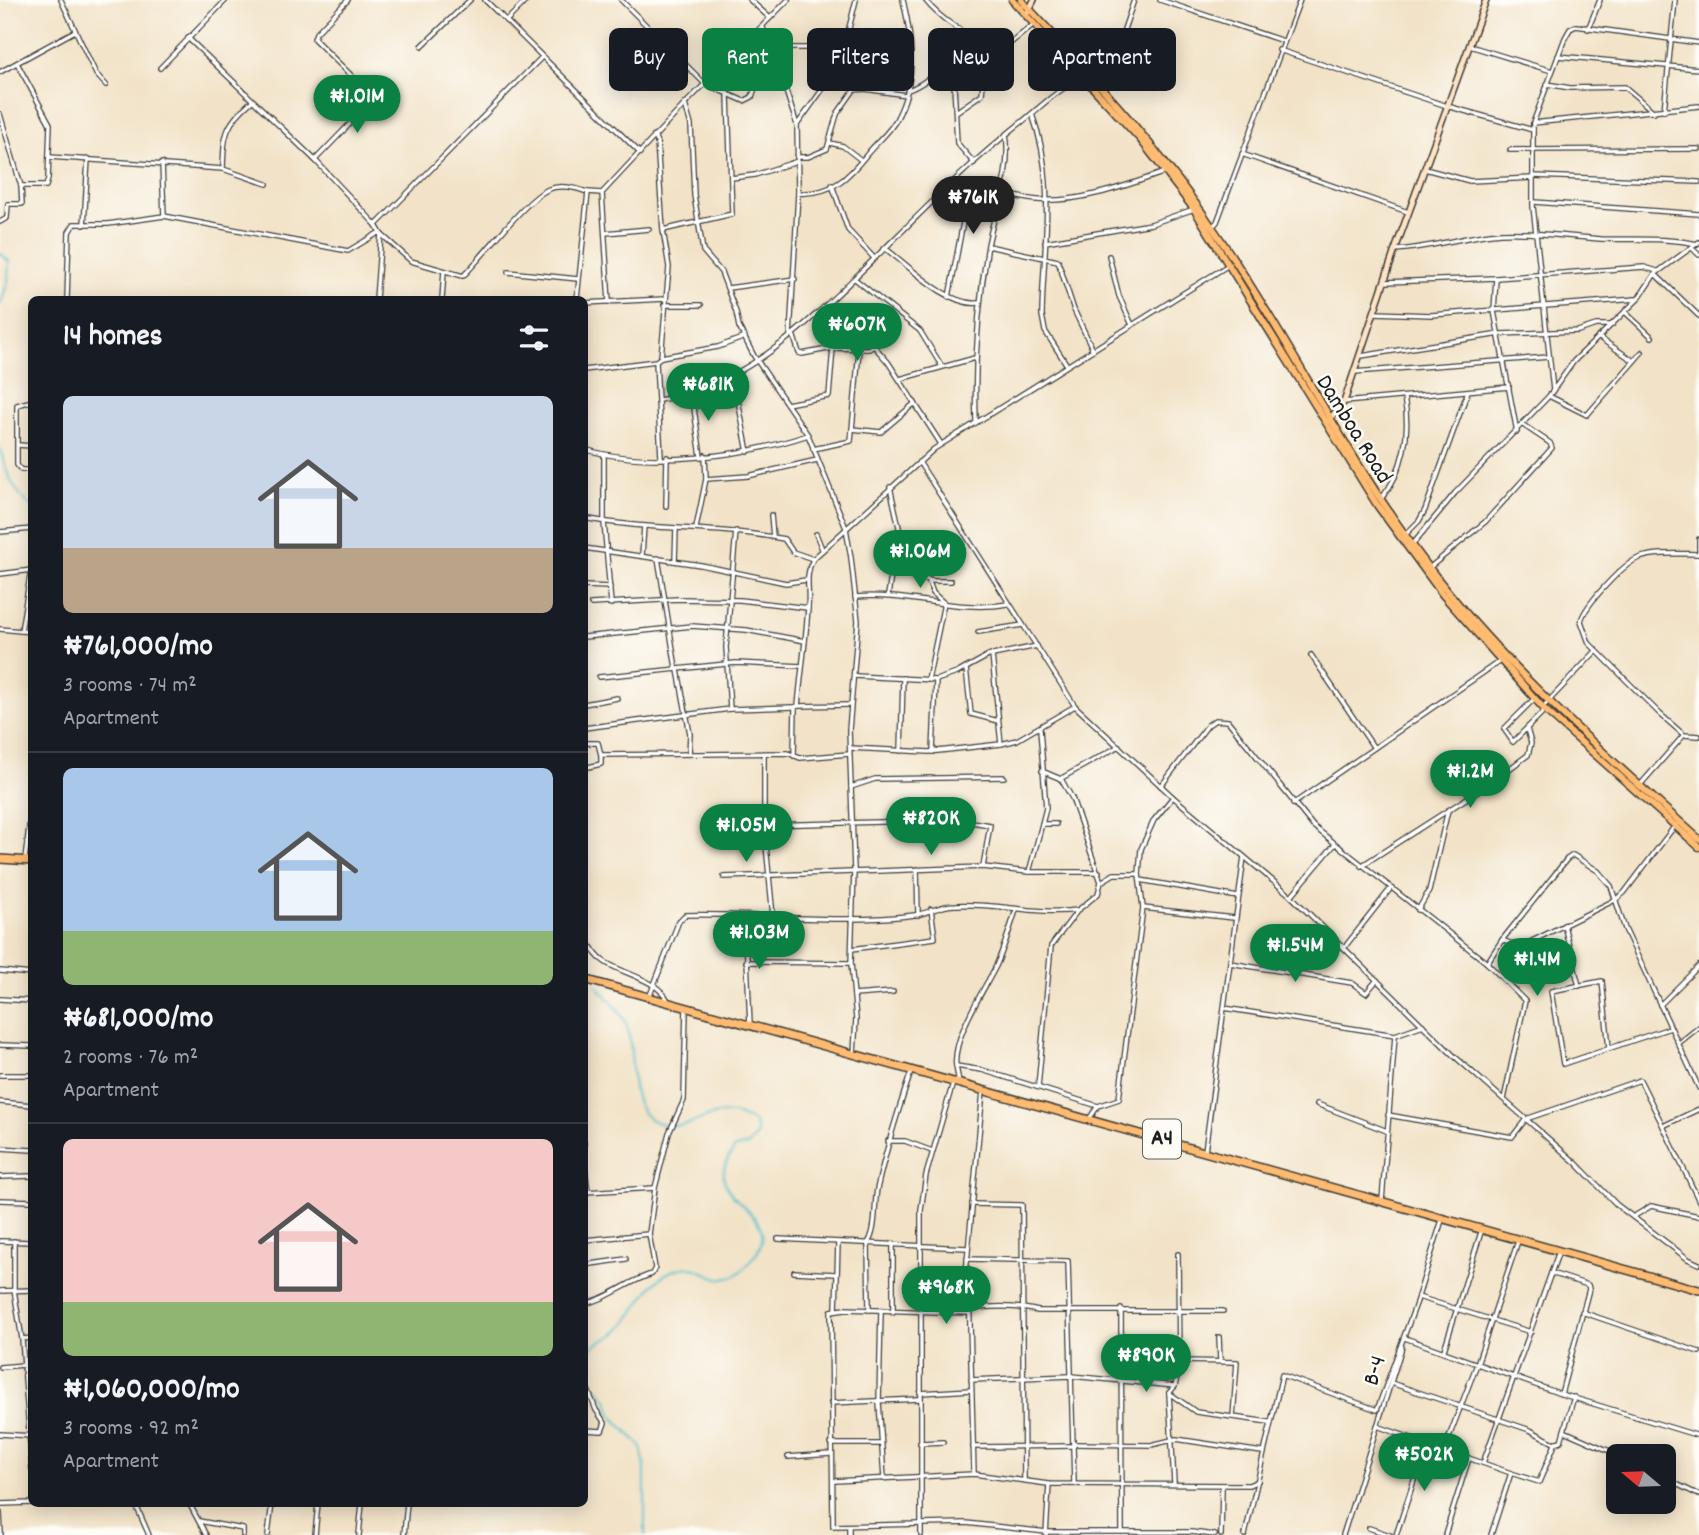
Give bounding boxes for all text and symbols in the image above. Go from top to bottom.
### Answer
chip: Buy [609,28,688,91]
chip: Rent [702,28,793,91]
chip: Filters [807,28,914,91]
chip: New [928,28,1014,91]
chip: Apartment [1028,28,1176,91]
pin: ₦1.01M [300,76,414,135]
text: ₦1.01M [329,81,385,114]
pin: ₦761K [924,176,1022,236]
text: ₦761K [948,182,998,215]
pin: ₦607K [808,304,906,363]
text: ₦607K [828,309,886,342]
text: 14 homes [63,317,162,360]
icon: filters [515,319,553,357]
pin: ₦681K [659,364,757,423]
text: ₦681K [682,369,734,402]
street label: Damboa Road [1306,369,1400,491]
icon: home [245,441,371,567]
pin: ₦1.06M [863,530,977,590]
text: ₦1.06M [889,536,951,569]
text: ₦761,000/mo [63,627,213,670]
text: 3 rooms · 74 m² [63,670,197,703]
text: Apartment [63,703,159,736]
pin: ₦1.2M [1421,750,1519,810]
text: ₦1.2M [1446,756,1494,789]
pin: ₦820K [882,798,980,857]
text: ₦820K [902,803,960,836]
pin: ₦1.05M [689,804,803,864]
text: ₦1.05M [716,810,776,843]
icon: home [245,813,371,939]
pin: ₦1.03M [702,912,816,971]
text: ₦1.03M [729,917,789,950]
pin: ₦1.54M [1238,925,1352,984]
text: ₦1.54M [1266,930,1324,963]
pin: ₦1.4M [1488,939,1586,998]
text: ₦1.4M [1513,944,1561,977]
text: ₦681,000/mo [63,999,213,1042]
text: 2 rooms · 76 m² [63,1042,198,1075]
text: Apartment [63,1075,159,1108]
road number: A4 [1143,1120,1181,1158]
icon: home [245,1184,371,1310]
pin: ₦968K [897,1266,995,1326]
text: ₦968K [918,1272,974,1305]
pin: ₦890K [1097,1334,1195,1394]
text: ₦890K [1117,1340,1175,1373]
street label: B-4 [1355,1352,1397,1390]
text: ₦1,060,000/mo [63,1370,240,1413]
text: 3 rooms · 92 m² [63,1413,199,1446]
pin: ₦502K [1375,1434,1473,1493]
text: ₦502K [1395,1439,1454,1472]
north arrow [1606,1444,1676,1514]
map controls [1606,1444,1676,1514]
text: Apartment [63,1446,159,1479]

